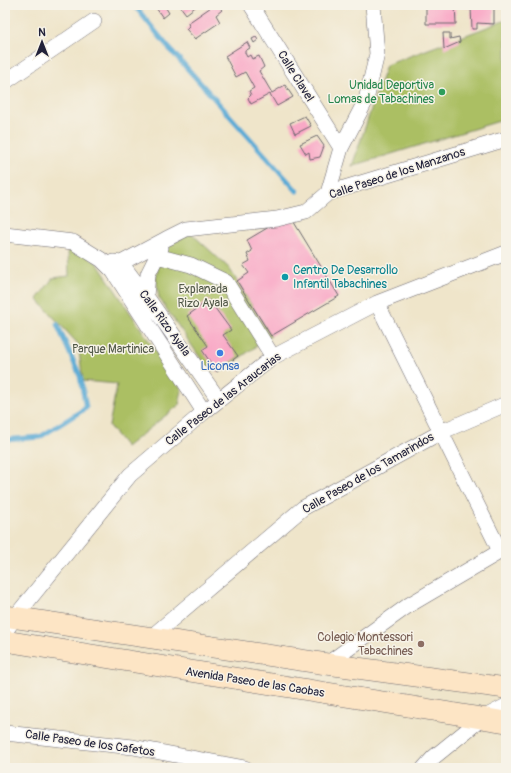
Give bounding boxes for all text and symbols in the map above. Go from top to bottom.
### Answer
north arrow [22,22,62,62]
text: N [38,26,46,39]
street label: Calle Clavel [274,48,317,105]
place label: Unidad Deportiva Lomas de Tabachines [327,78,435,107]
marker: Unidad Deportiva Lomas de Tabachines [437,87,447,97]
street label: Calle Paseo de los Manzanos [327,144,468,203]
place label: Centro De Desarrollo Infantil Tabachines [293,263,399,292]
marker: Centro De Desarrollo Infantil Tabachines [280,272,290,282]
park label: Explanada Rizo Ayala [178,282,229,311]
street label: Calle Rizo Ayala [136,287,194,360]
park label: Parque Martinica [72,342,154,357]
marker: Liconsa [215,348,225,358]
street label: Calle Paseo de las Araucarias [162,349,285,449]
place label: Liconsa [201,359,240,374]
street label: Calle Paseo de los Tamarindos [300,429,437,517]
place label: Colegio Montessori Tabachines [317,630,414,659]
marker: Colegio Montessori Tabachines [416,639,426,649]
street label: Avenida Paseo de las Caobas [184,664,326,701]
street label: Calle Paseo de los Cafetos [24,727,156,760]

